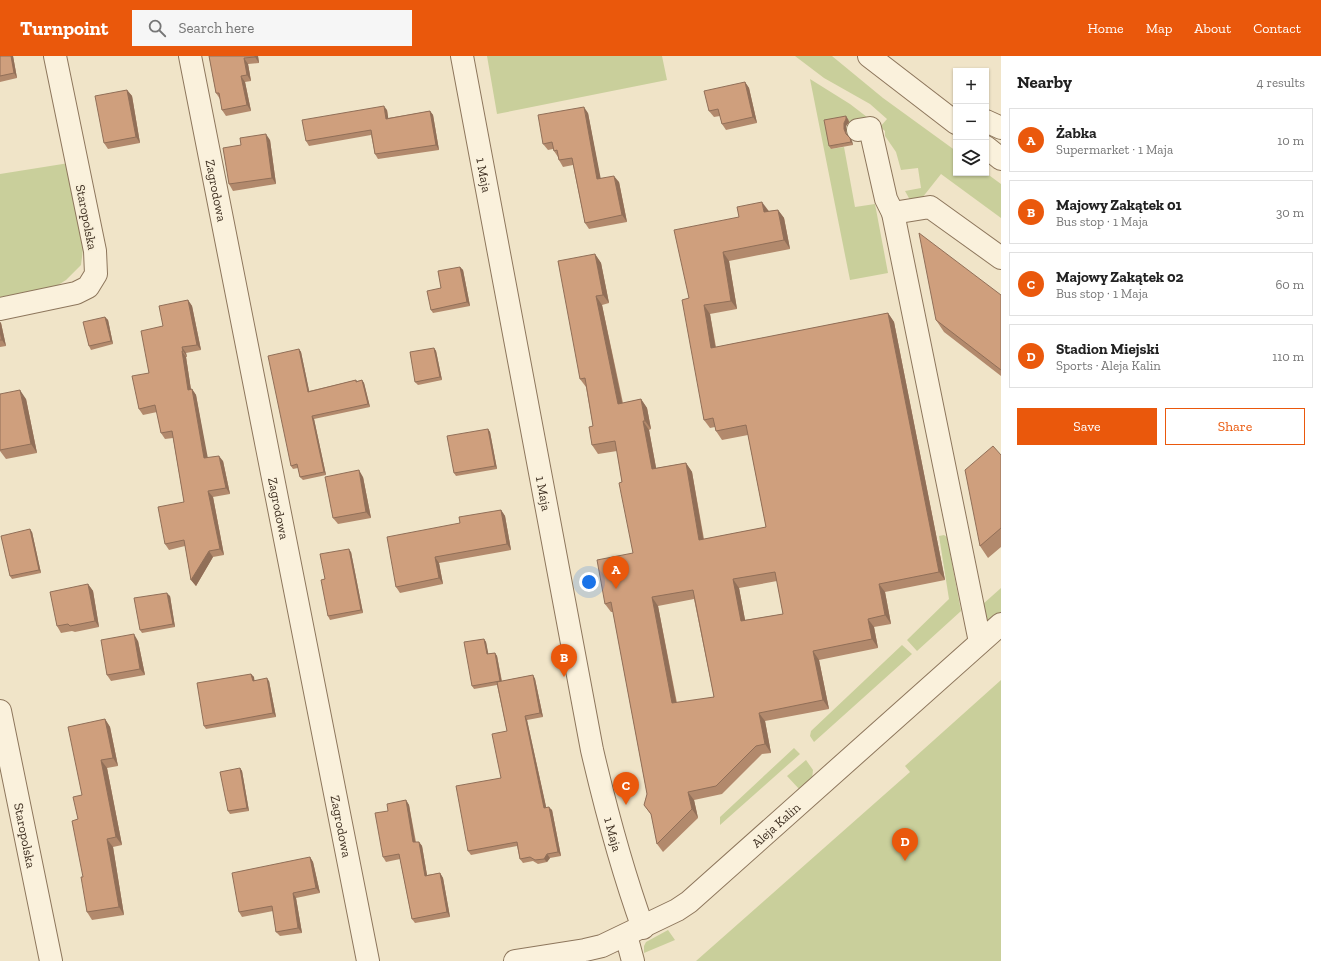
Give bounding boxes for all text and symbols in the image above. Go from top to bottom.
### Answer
search box [132,10,412,46]
text: Turnpoint [20,17,108,40]
icon: search [146,17,168,39]
text: Search here [178,19,254,37]
text: Home [1088,20,1124,37]
text: Map [1146,20,1172,37]
text: About [1194,20,1231,37]
text: Contact [1253,20,1301,37]
map controls [953,68,989,176]
button: + [953,68,989,104]
text: Nearby [1017,72,1072,92]
text: 4 results [1257,75,1305,90]
button: − [953,104,989,140]
text: Żabka [1056,124,1097,142]
text: A [1027,133,1035,148]
text: 10 m [1277,133,1304,148]
button: layers [953,140,989,176]
text: Supermarket · 1 Maja [1056,142,1173,157]
street label: 1 Maja [473,156,495,194]
street label: Zagrodowa [203,158,230,224]
street label: Staropolska [73,183,100,252]
text: Majowy Zakątek 01 [1056,196,1182,214]
text: B [1027,205,1035,220]
text: 30 m [1276,205,1304,220]
text: Bus stop · 1 Maja [1056,214,1148,229]
text: Majowy Zakątek 02 [1056,268,1184,286]
text: C [1027,277,1035,292]
text: 60 m [1275,277,1304,292]
text: Bus stop · 1 Maja [1056,286,1148,301]
text: Stadion Miejski [1056,340,1159,358]
text: D [1026,349,1036,364]
text: 110 m [1272,349,1304,364]
text: Sports · Aleja Kalin [1056,358,1161,373]
button: Save [1017,408,1157,445]
button: Share [1165,408,1305,445]
street label: 1 Maja [533,475,554,513]
street label: Zagrodowa [265,476,292,541]
pin: A [603,556,629,589]
your location [579,572,599,592]
pin: B [551,644,577,677]
pin: C [613,772,639,805]
street label: Zagrodowa [328,794,355,859]
street label: Aleja Kalin [749,799,804,851]
street label: Staropolska [11,802,39,870]
street label: 1 Maja [601,815,625,854]
pin: D [892,828,918,861]

